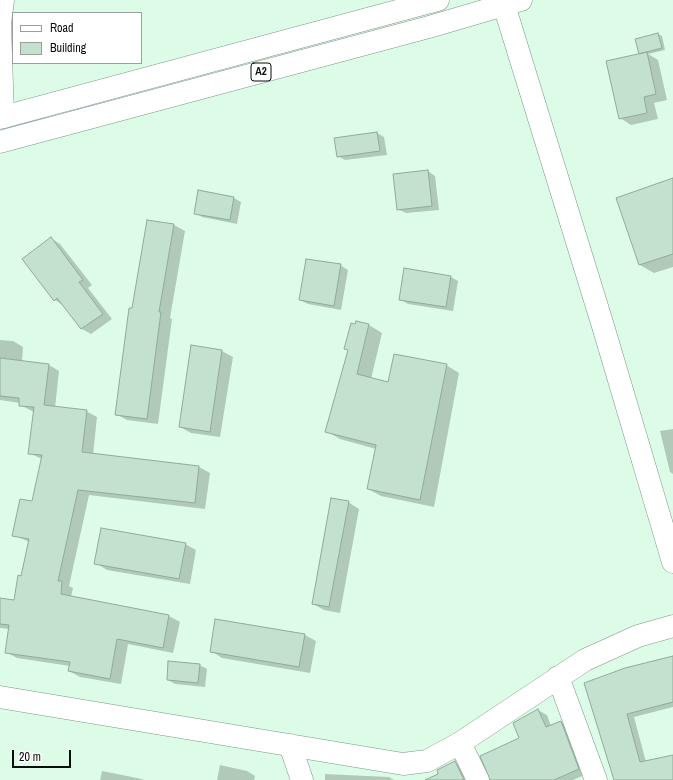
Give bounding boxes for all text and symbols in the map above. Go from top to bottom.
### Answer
legend [12,12,142,64]
text: Road [50,20,74,36]
text: Building [50,40,86,56]
road number: A2 [251,63,271,81]
scale bar [14,742,73,768]
text: 20 m [19,749,41,765]

